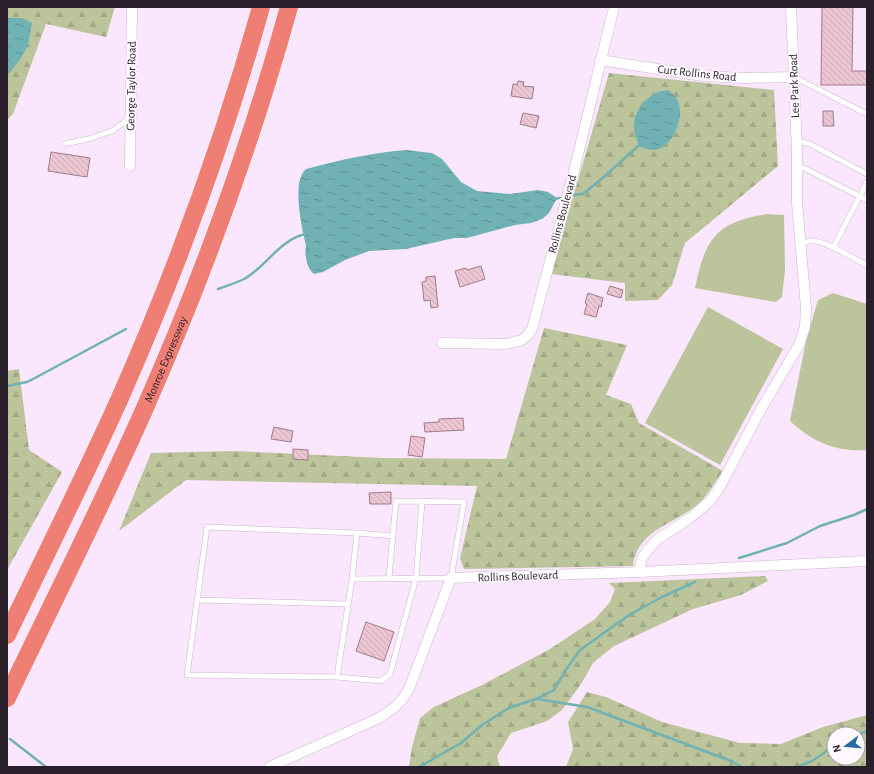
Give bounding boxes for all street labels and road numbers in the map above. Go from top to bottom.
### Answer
street label: George Taylor Road [124,41,139,131]
street label: Lee Park Road [787,54,801,118]
street label: Curt Rollins Road [657,63,737,83]
street label: Rollins Boulevard [546,173,578,255]
street label: Monroe Expressway [142,315,190,404]
street label: Rollins Boulevard [477,569,559,583]

